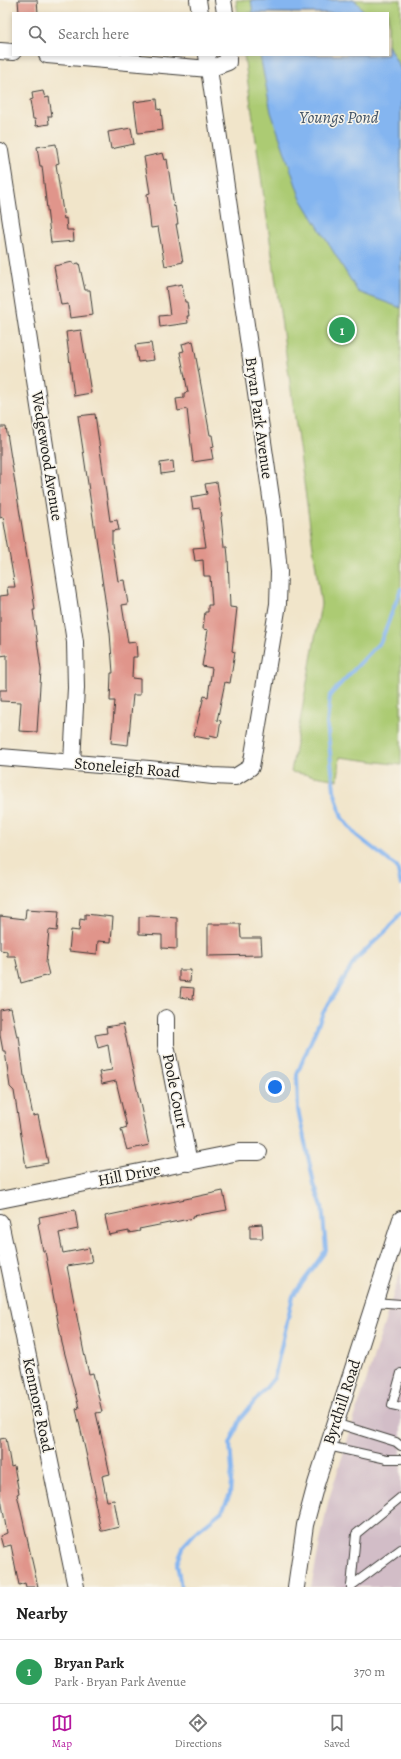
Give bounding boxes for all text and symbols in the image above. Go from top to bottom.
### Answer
search box [12,12,389,56]
icon: search [26,23,48,45]
text: Search here [58,24,129,44]
water label: Youngs Pond [299,106,379,129]
pin: 1 [329,315,355,345]
street label: Bryan Park Avenue [240,356,278,480]
street label: Wedgewood Avenue [26,389,68,522]
street label: Stoneleigh Road [73,752,181,784]
street label: Poole Court [157,1052,193,1130]
your location [265,1077,285,1097]
street label: Hill Drive [96,1158,162,1192]
street label: Kenmore Road [17,1356,59,1455]
street label: Byrdhill Road [318,1356,366,1447]
text: Nearby [16,1602,67,1625]
text: Bryan Park [54,1653,124,1673]
text: 1 [27,1663,31,1680]
text: 370 m [354,1663,385,1680]
text: Park · Bryan Park Avenue [54,1673,186,1690]
tab: Map [51,1712,73,1751]
tab: Directions [175,1712,222,1751]
tab: Saved [324,1712,350,1751]

